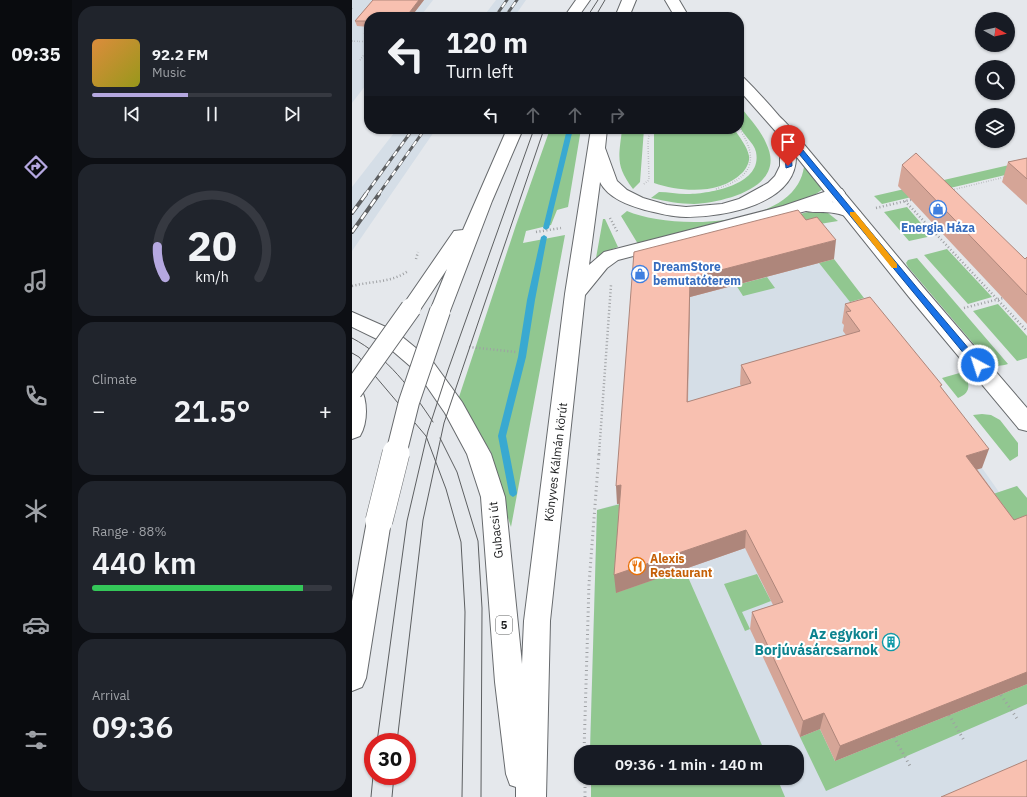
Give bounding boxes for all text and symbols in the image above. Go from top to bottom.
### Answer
north arrow [975,12,1015,52]
map controls [975,12,1015,148]
text: 120 m [446,24,528,61]
icon: left [380,28,432,80]
text: 09:35 [11,43,61,66]
text: 92.2 FM [152,45,208,64]
text: Turn left [446,60,514,83]
button: search [975,60,1015,100]
text: Music [152,64,186,81]
icon: previous [121,103,143,125]
icon: pause [201,103,223,125]
icon: next [281,103,303,125]
icon: left [480,104,502,126]
icon: ahead [522,104,544,126]
icon: ahead [564,104,586,126]
icon: right [606,104,628,126]
button: layers [975,108,1015,148]
pin [771,125,805,166]
icon: arrive [777,131,799,153]
icon: directions [22,153,50,181]
shop icon: Energia Háza [928,199,948,219]
text: 20 [187,218,237,272]
place label: Energia Háza [901,220,975,235]
place label: DreamStore bemutatóterem [653,259,741,288]
shop icon: DreamStore bemutatóterem [630,264,650,284]
icon: music [22,267,50,295]
text: km/h [195,267,229,286]
position arrow [957,344,999,386]
text: Climate [92,371,137,388]
icon: phone [22,382,50,410]
text: 21.5° [173,391,251,430]
text: − [92,396,105,425]
text: + [319,396,332,425]
street label: Könyves Kálmán körút [541,402,570,522]
icon: climate [22,497,50,525]
street label: Gubacsi út [485,501,506,559]
text: Range · 88% [92,523,166,540]
text: 440 km [92,543,197,582]
place label: Alexis Restaurant [650,551,713,580]
restaurant icon: Alexis Restaurant [627,556,647,576]
icon: car [22,611,50,639]
road number: 5 [496,616,512,634]
place label: Az egykori Borjúvásárcsarnok [755,625,879,659]
building icon: Az egykori Borjúvásárcsarnok [881,632,901,652]
text: Arrival [92,687,130,704]
text: 09:36 [92,707,174,746]
icon: filters [22,726,50,754]
speed limit sign: 30 [364,733,416,785]
text: 09:36 · 1 min · 140 m [615,755,763,774]

